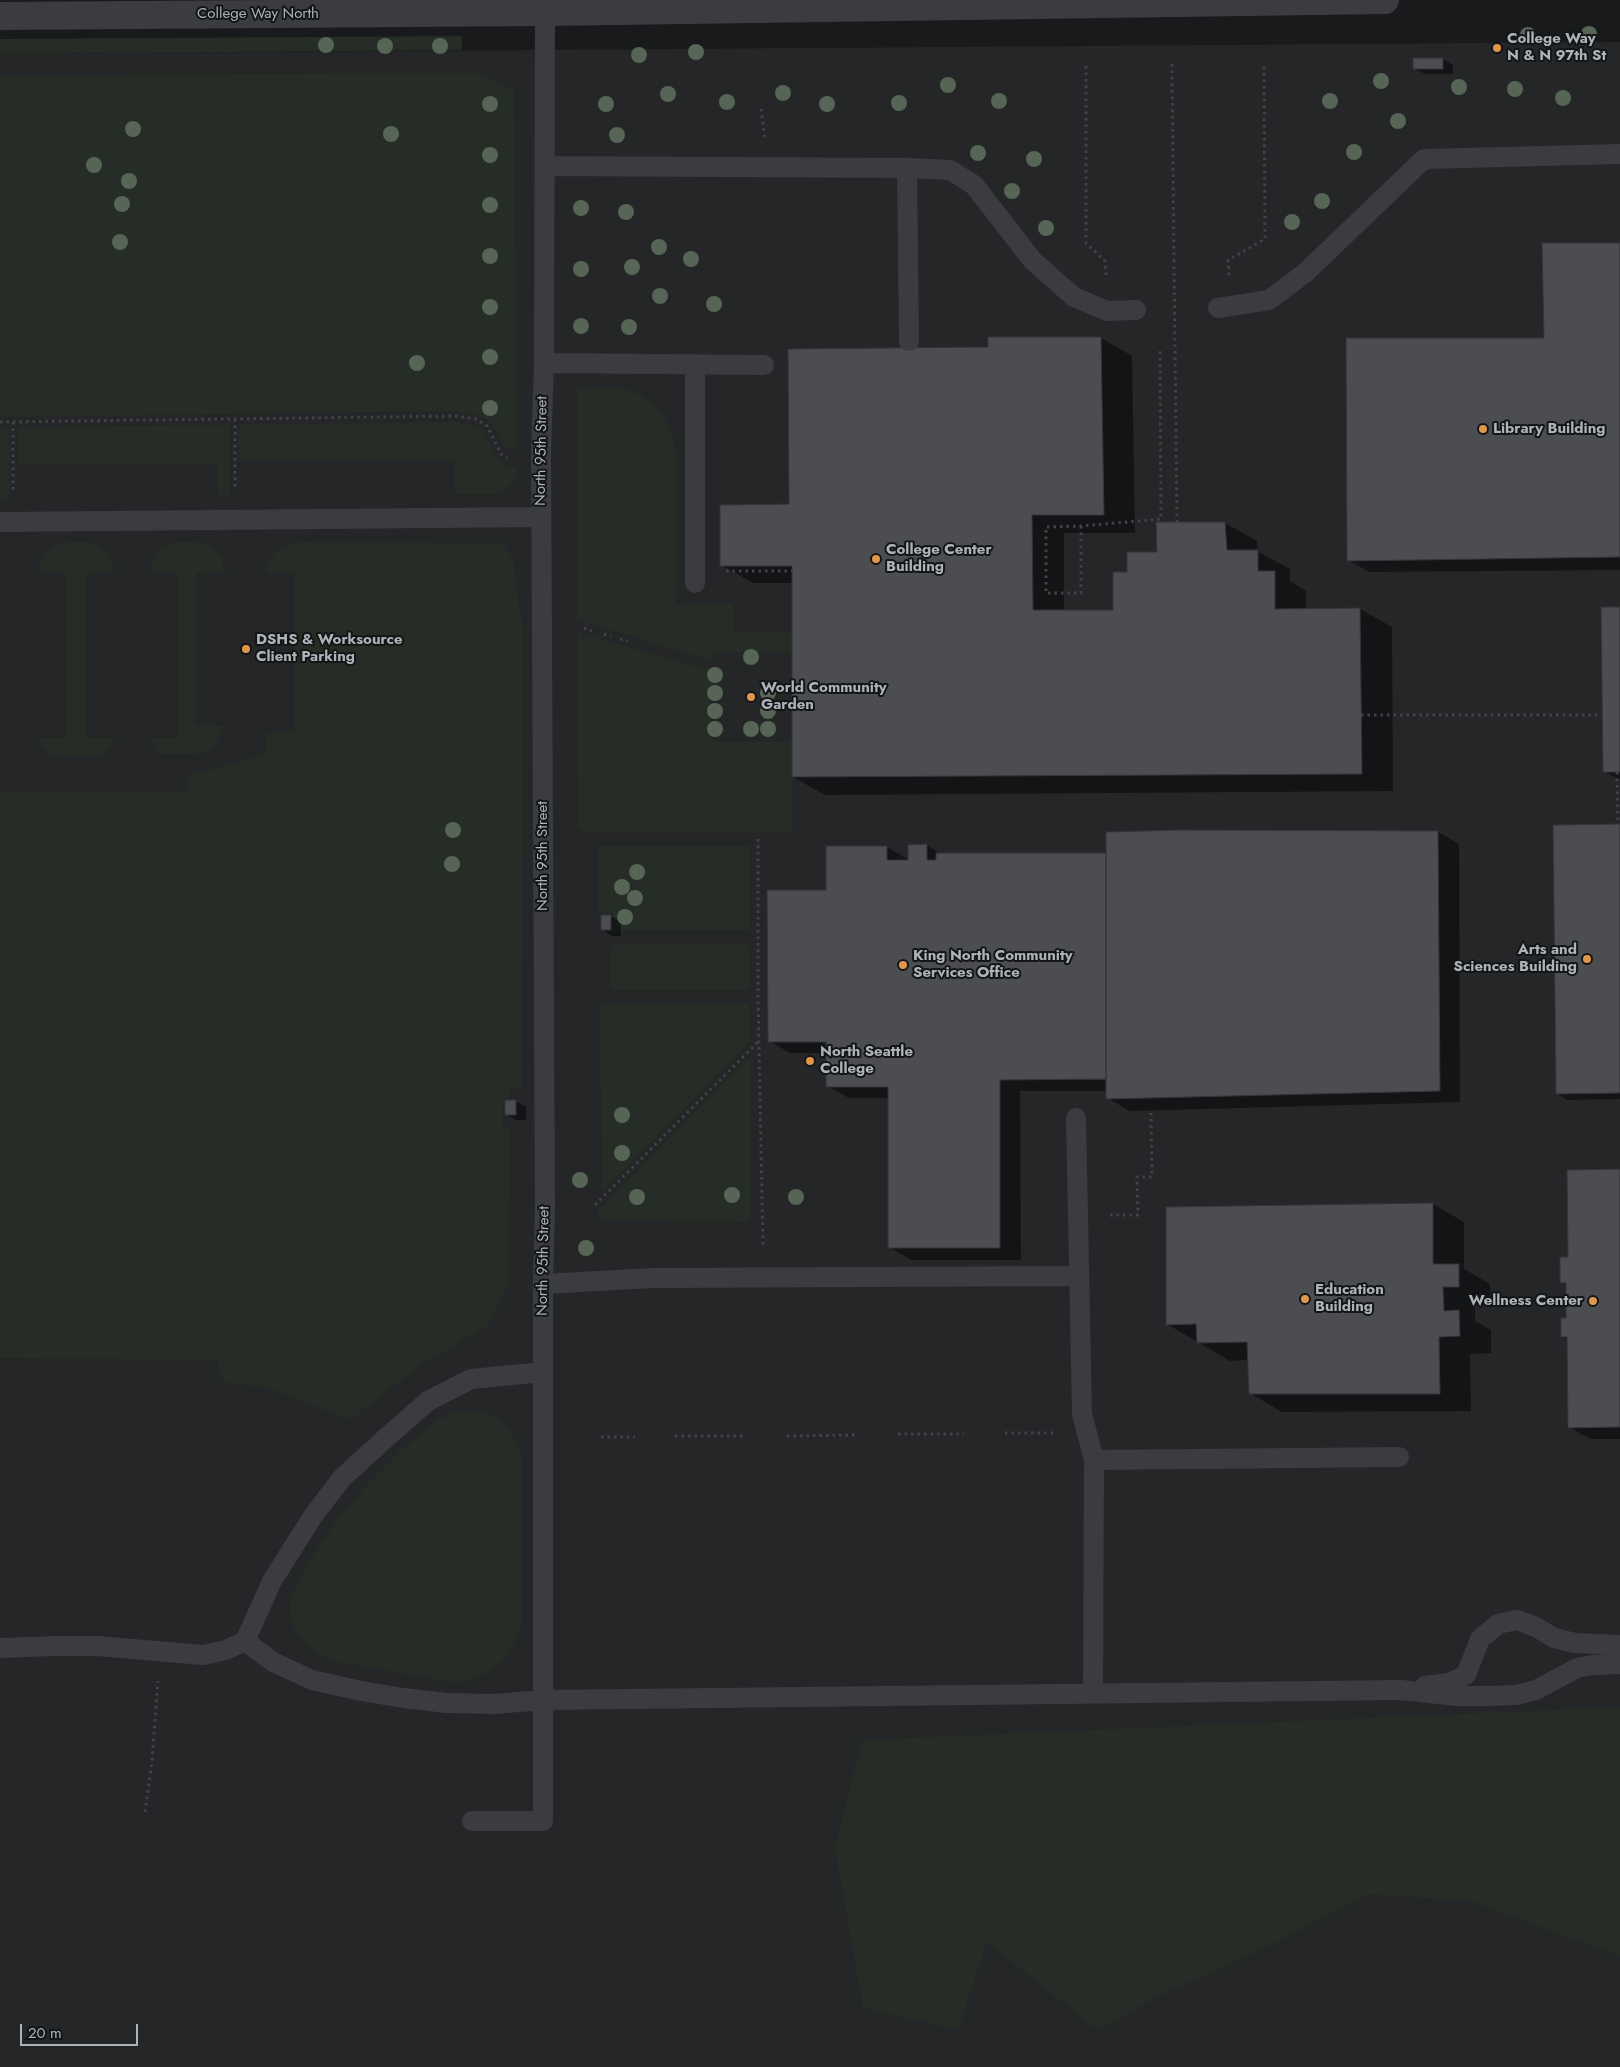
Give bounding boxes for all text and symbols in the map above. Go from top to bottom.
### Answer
street label: College Way North [197,5,319,23]
place label: College Way N & N 97th St [1507,30,1606,65]
marker: College Way N & N 97th St [1491,42,1503,54]
street label: North 95th Street [532,396,552,506]
place label: Library Building [1493,420,1605,438]
marker: Library Building [1477,423,1489,435]
place label: College Center Building [886,541,992,576]
marker: College Center Building [870,553,882,565]
place label: DSHS & Worksource Client Parking [256,631,403,666]
marker: DSHS & Worksource Client Parking [240,643,252,655]
place label: World Community Garden [761,679,887,714]
marker: World Community Garden [745,691,757,703]
street label: North 95th Street [534,801,552,911]
place label: Arts and Sciences Building [1454,941,1577,976]
place label: King North Community Services Office [913,947,1073,982]
marker: Arts and Sciences Building [1581,953,1593,965]
marker: King North Community Services Office [897,959,909,971]
place label: North Seattle College [820,1043,913,1078]
marker: North Seattle College [804,1055,816,1067]
street label: North 95th Street [534,1206,554,1316]
place label: Education Building [1315,1281,1384,1316]
place label: Wellness Center [1469,1292,1583,1310]
marker: Education Building [1299,1293,1311,1305]
marker: Wellness Center [1587,1295,1599,1307]
scale bar [22,2014,140,2046]
text: 20 m [28,2022,62,2044]

